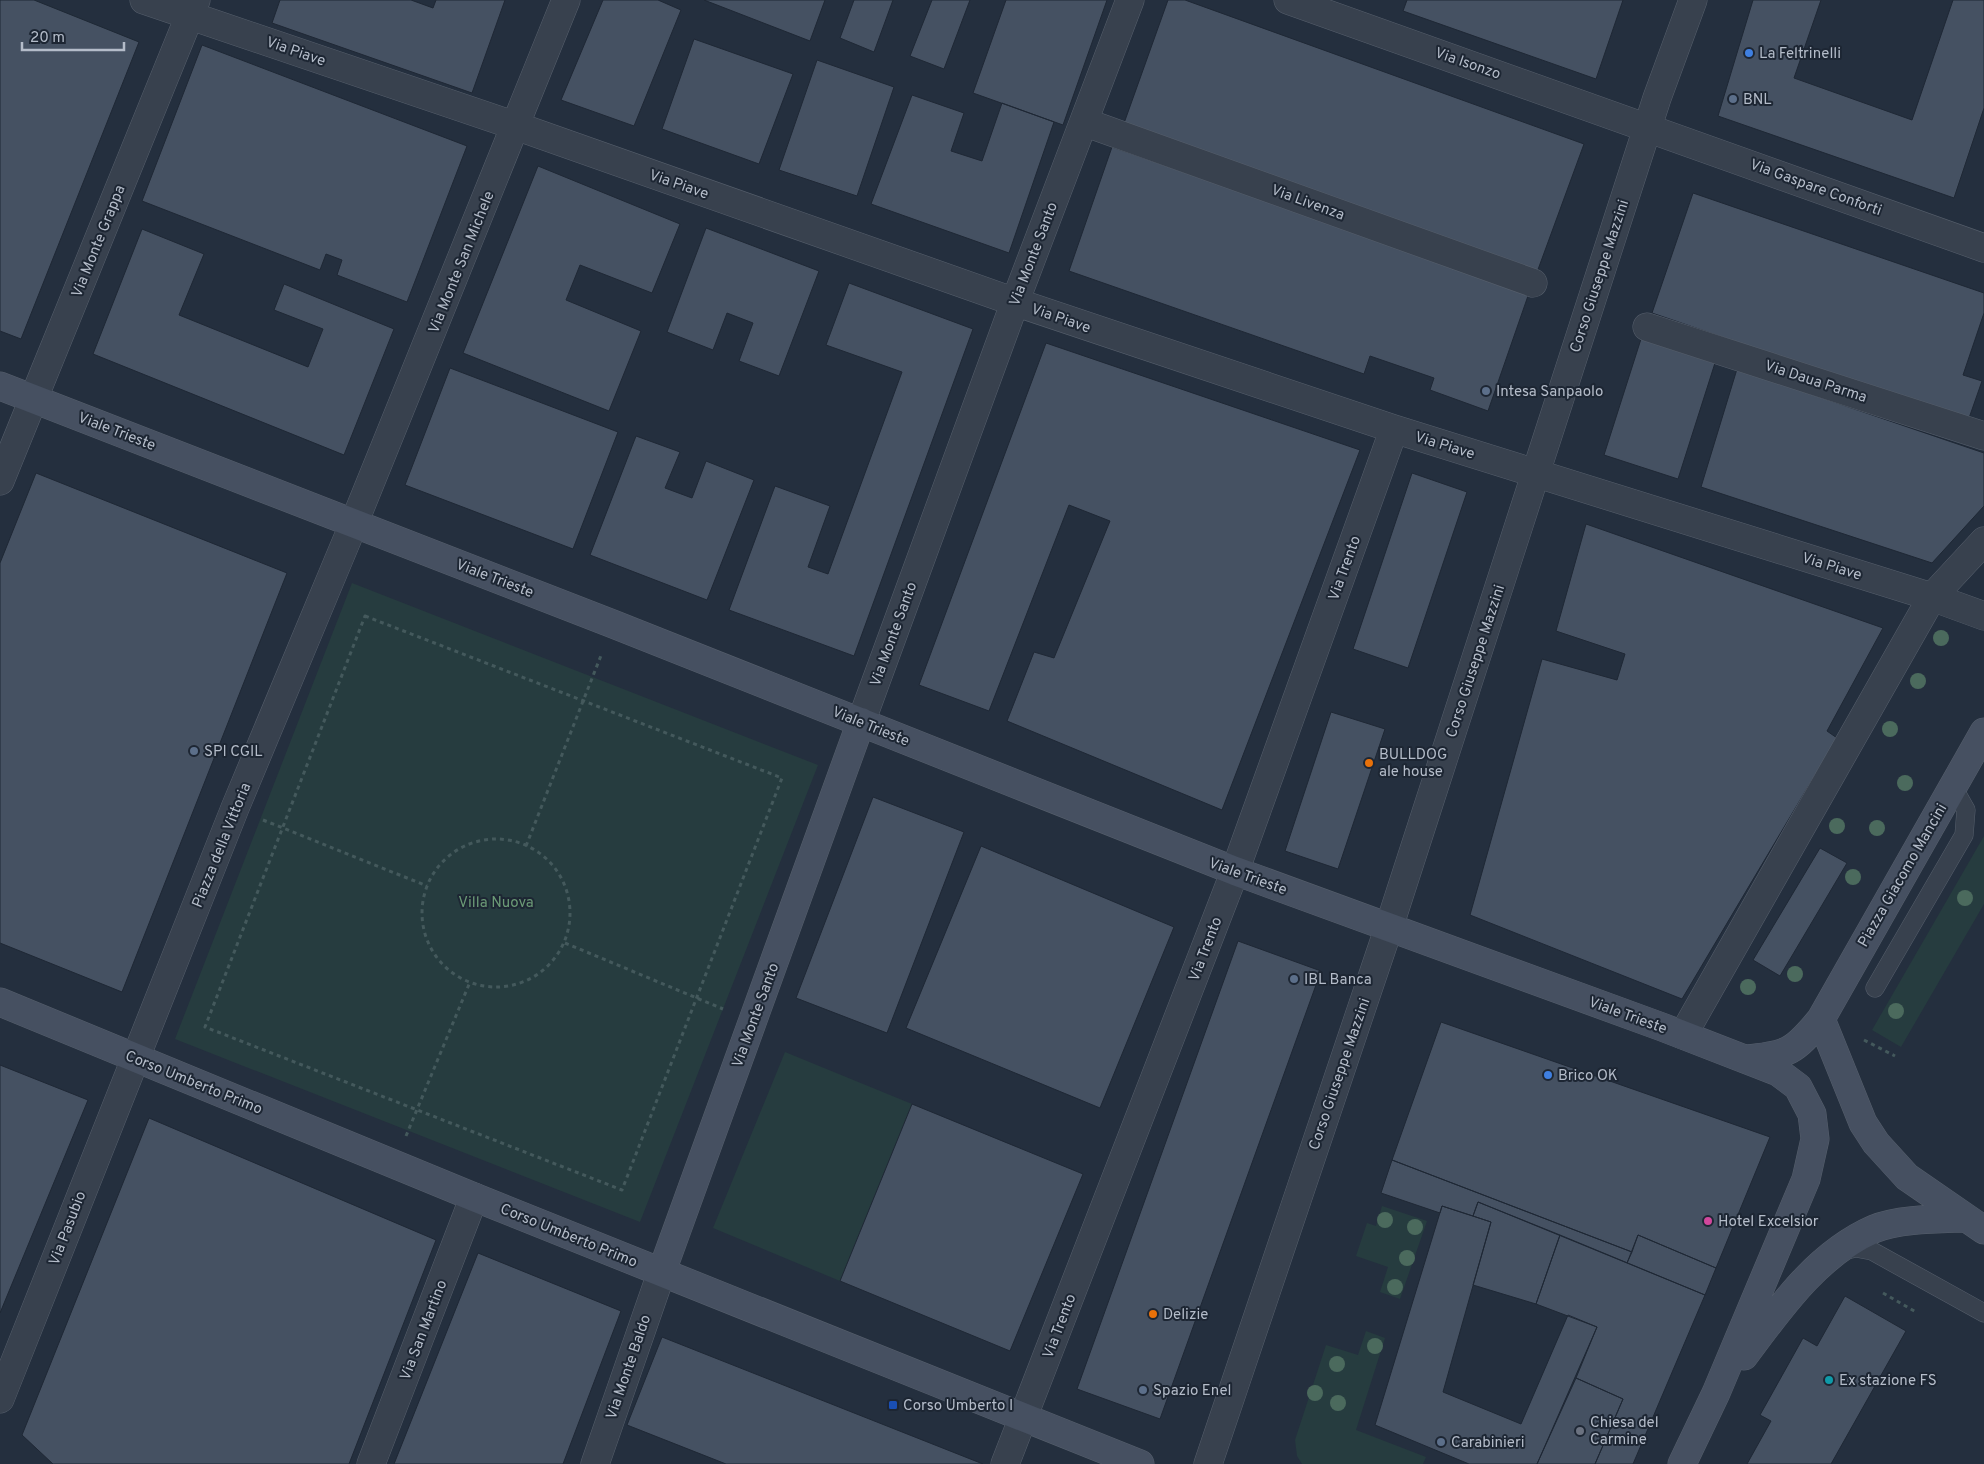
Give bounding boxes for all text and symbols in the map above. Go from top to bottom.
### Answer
scale bar [22,20,125,52]
text: 20 m [30,29,65,48]
street label: Via Piave [263,33,328,71]
street label: Via Isonzo [1432,44,1503,85]
place label: La Feltrinelli [1759,45,1841,64]
marker: La Feltrinelli [1743,47,1755,59]
place label: BNL [1743,91,1772,110]
marker: BNL [1727,93,1739,105]
street label: Via Gaspare Conforti [1747,156,1884,221]
street label: Via Piave [646,166,711,204]
street label: Via Livenza [1268,181,1347,225]
street label: Via Monte Grappa [68,183,131,301]
street label: Via Monte San Michele [425,189,500,337]
street label: Corso Giuseppe Mazzini [1567,198,1634,355]
street label: Via Monte Santo [1006,200,1063,309]
street label: Via Piave [1028,300,1093,338]
street label: Via Daua Parma [1762,357,1869,408]
place label: Intesa Sanpaolo [1496,383,1603,402]
marker: Intesa Sanpaolo [1480,385,1492,397]
street label: Viale Trieste [75,409,158,456]
street label: Via Piave [1412,428,1477,465]
street label: Via Trento [1325,533,1366,604]
street label: Via Piave [1799,549,1864,586]
street label: Viale Trieste [453,556,536,603]
street label: Via Monte Santo [867,580,922,689]
street label: Corso Giuseppe Mazzini [1443,583,1510,740]
street label: Viale Trieste [829,703,912,752]
place label: SPI CGIL [204,743,263,762]
marker: SPI CGIL [188,745,200,757]
place label: BULLDOG ale house [1379,746,1447,782]
marker: BULLDOG ale house [1363,757,1375,769]
street label: Piazza della Vittoria [189,780,256,911]
street label: Piazza Giacomo Mancini [1854,801,1952,951]
street label: Viale Trieste [1206,854,1289,900]
park label: Villa Nuova [458,894,534,913]
street label: Via Trento [1185,915,1227,985]
street label: Via Monte Santo [729,961,784,1070]
place label: IBL Banca [1304,971,1372,990]
marker: IBL Banca [1288,973,1300,985]
street label: Viale Trieste [1586,993,1669,1039]
street label: Corso Giuseppe Mazzini [1305,996,1375,1153]
street label: Corso Umberto Primo [122,1047,265,1120]
place label: Brico OK [1558,1067,1618,1086]
marker: Brico OK [1542,1069,1554,1081]
street label: Via Pasubio [46,1189,91,1268]
street label: Corso Umberto Primo [497,1200,640,1273]
place label: Hotel Excelsior [1718,1213,1819,1232]
marker: Hotel Excelsior [1702,1215,1714,1227]
street label: Via San Martino [397,1278,452,1383]
street label: Via Trento [1039,1292,1081,1362]
place label: Delizie [1163,1306,1208,1325]
marker: Delizie [1147,1308,1159,1320]
street label: Via Monte Baldo [603,1313,656,1422]
place label: Ex stazione FS [1839,1372,1937,1391]
marker: Ex stazione FS [1823,1374,1835,1386]
place label: Spazio Enel [1153,1382,1231,1401]
marker: Spazio Enel [1137,1384,1149,1396]
place label: Corso Umberto I [903,1397,1013,1416]
marker: Corso Umberto I [887,1399,899,1411]
place label: Chiesa del Carmine [1590,1414,1659,1450]
marker: Chiesa del Carmine [1574,1425,1586,1437]
place label: Carabinieri [1451,1434,1525,1453]
marker: Carabinieri [1435,1436,1447,1448]

